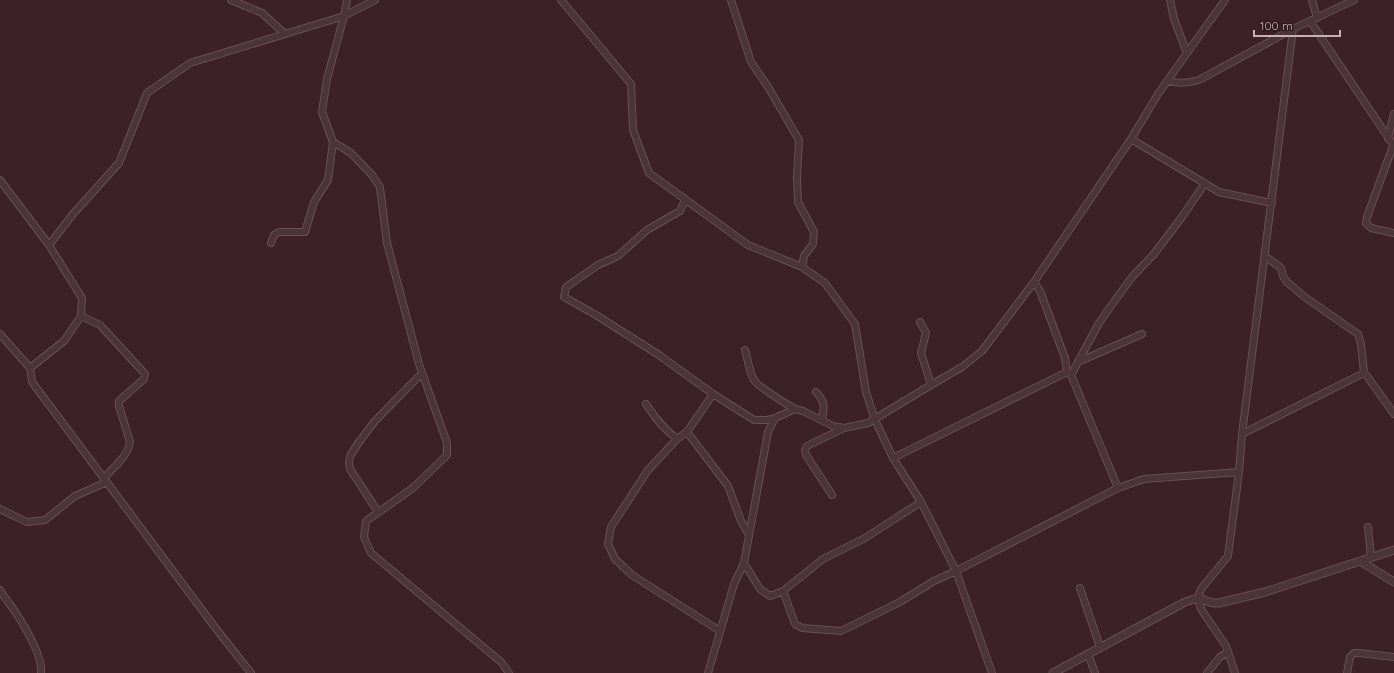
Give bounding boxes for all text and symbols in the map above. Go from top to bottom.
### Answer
scale bar [1254,12,1340,38]
text: 100 m [1260,18,1293,33]

